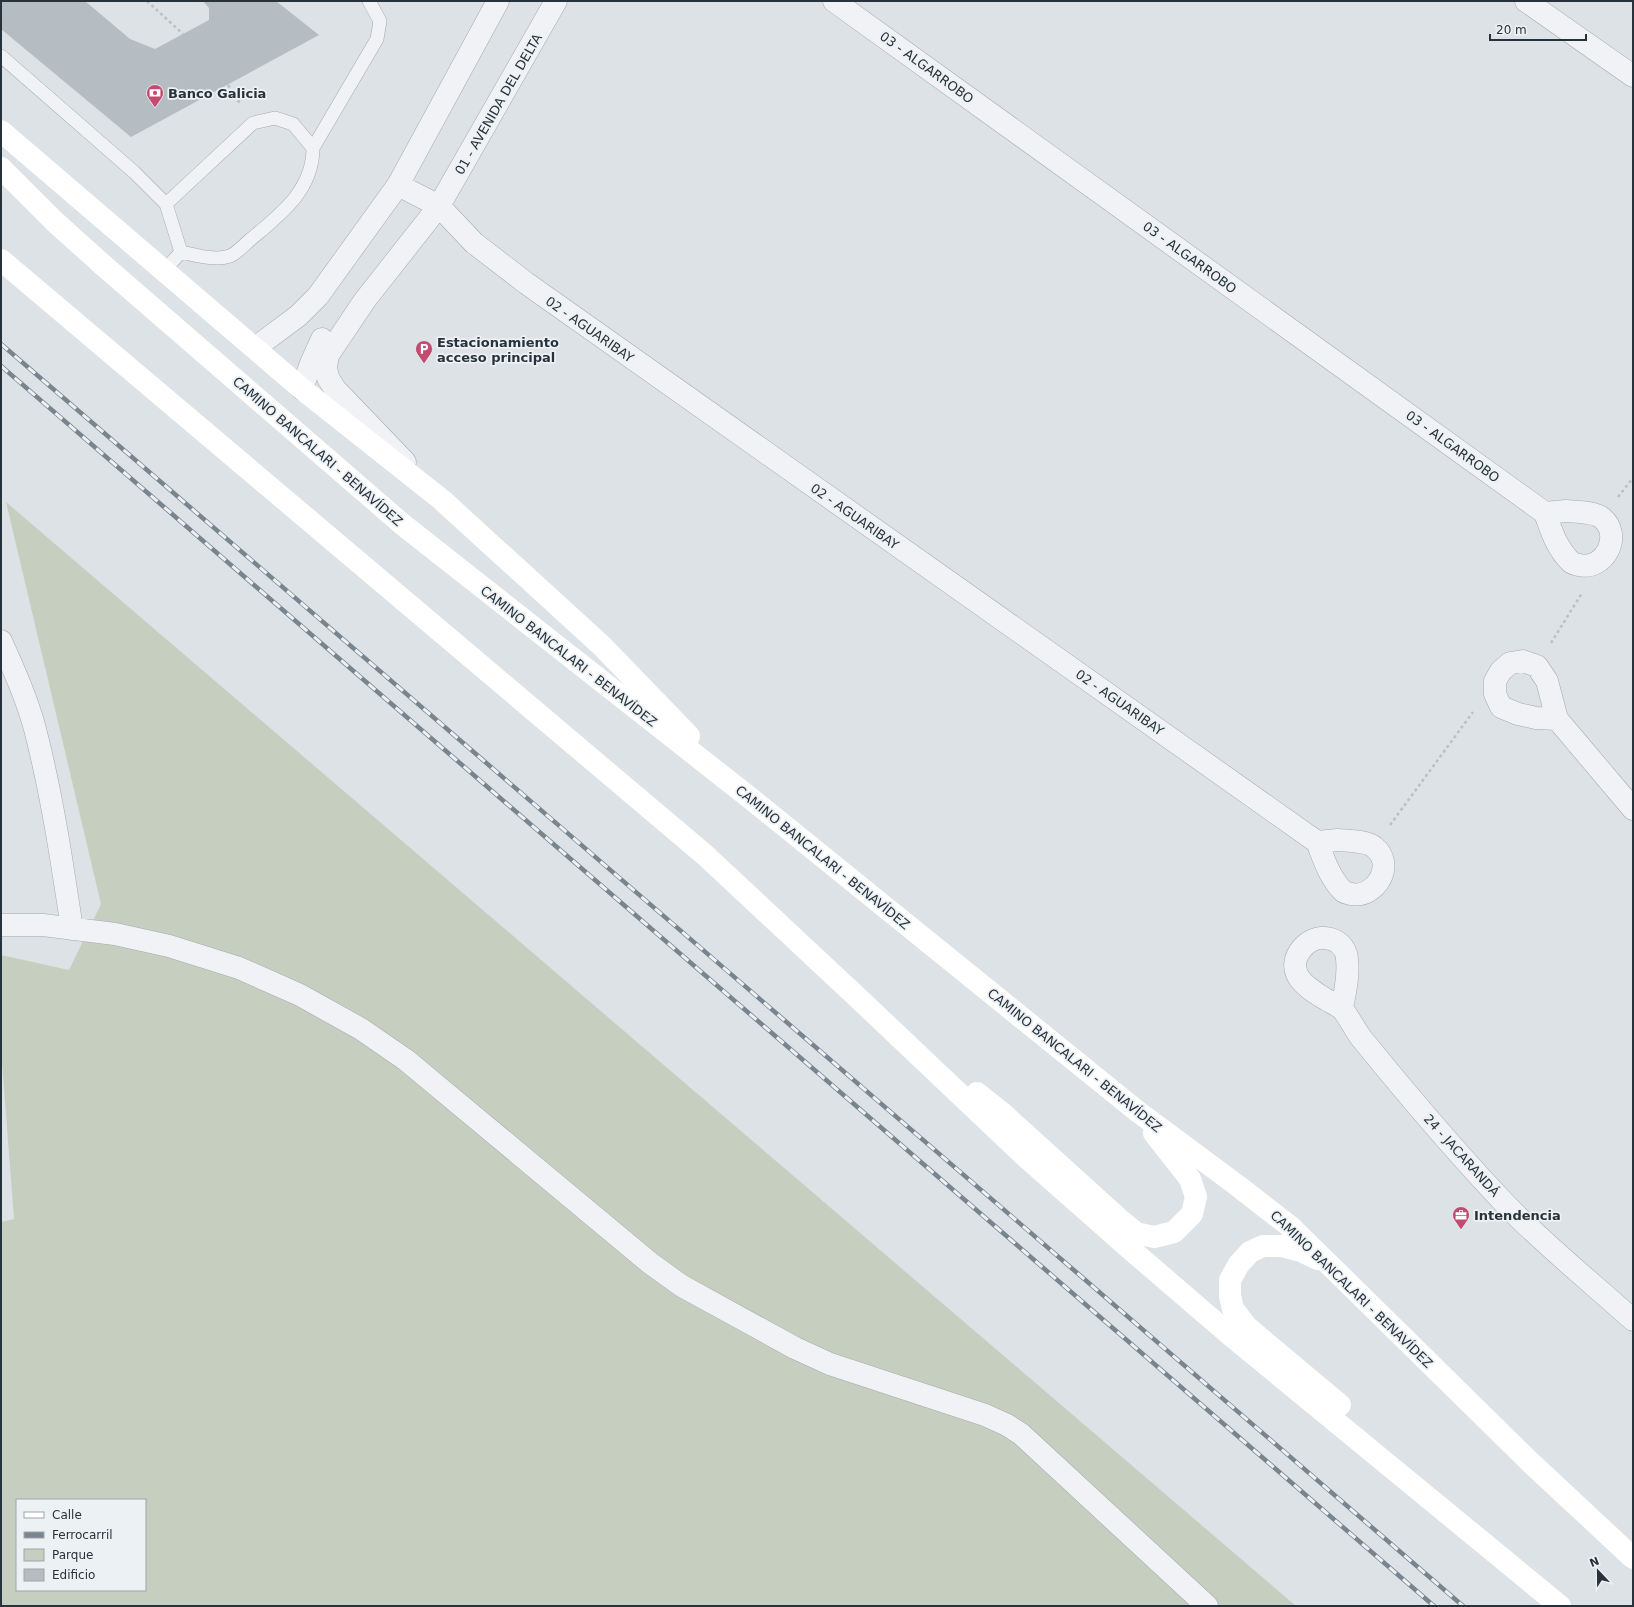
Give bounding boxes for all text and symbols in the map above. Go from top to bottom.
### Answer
scale bar [1490,16,1586,42]
text: 20 m [1496,23,1527,37]
street label: 03 - ALGARROBO [877,28,976,106]
street label: 01 - AVENIDA DEL DELTA [452,31,545,177]
bank icon: Banco Galicia [145,83,165,108]
place label: Banco Galicia [168,86,266,101]
street label: 03 - ALGARROBO [1140,218,1239,296]
street label: 02 - AGUARIBAY [543,293,637,365]
place label: Estacionamiento acceso principal [437,335,559,365]
parking icon: Estacionamiento acceso principal [414,339,434,364]
street label: CAMINO BANCALARI - BENAVÍDEZ [230,374,406,529]
street label: 03 - ALGARROBO [1403,407,1502,485]
street label: 02 - AGUARIBAY [808,480,902,552]
street label: CAMINO BANCALARI - BENAVÍDEZ [478,583,660,730]
street label: 02 - AGUARIBAY [1073,666,1167,738]
street label: CAMINO BANCALARI - BENAVÍDEZ [733,782,913,932]
street label: CAMINO BANCALARI - BENAVÍDEZ [985,985,1165,1135]
street label: 24 - JACARANDÁ [1421,1111,1503,1200]
office icon: Intendencia [1451,1205,1471,1230]
street label: CAMINO BANCALARI - BENAVÍDEZ [1267,1208,1436,1371]
place label: Intendencia [1474,1208,1561,1223]
legend [16,1499,146,1591]
text: Calle [52,1508,82,1522]
text: Ferrocarril [52,1528,113,1542]
text: Parque [52,1548,93,1562]
north arrow [1578,1551,1618,1591]
text: N [1588,1554,1601,1570]
text: Edificio [52,1568,95,1582]

